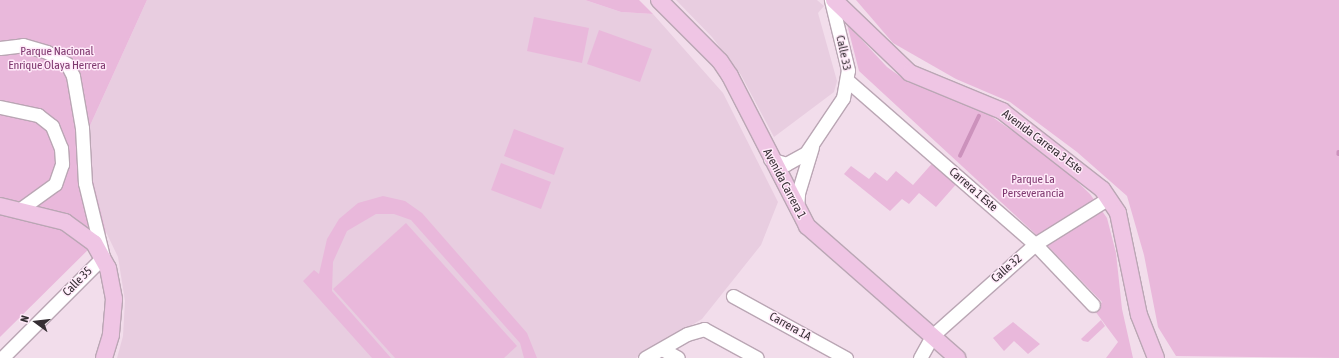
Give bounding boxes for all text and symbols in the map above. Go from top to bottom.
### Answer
street label: Calle 33 [832,34,854,72]
park label: Parque Nacional Enrique Olaya Herrera [8,45,106,73]
street label: Avenida Carrera 3 Este [999,107,1085,177]
street label: Avenida Carrera 1 [759,146,809,222]
street label: Carrera 1 Este [946,165,1000,215]
park label: Parque La Perseverancia [1002,173,1064,201]
street label: Calle 32 [989,252,1025,286]
street label: Calle 35 [60,264,96,300]
north arrow [16,302,56,342]
street label: Carrera 1A [767,310,813,344]
text: N [18,314,31,324]

